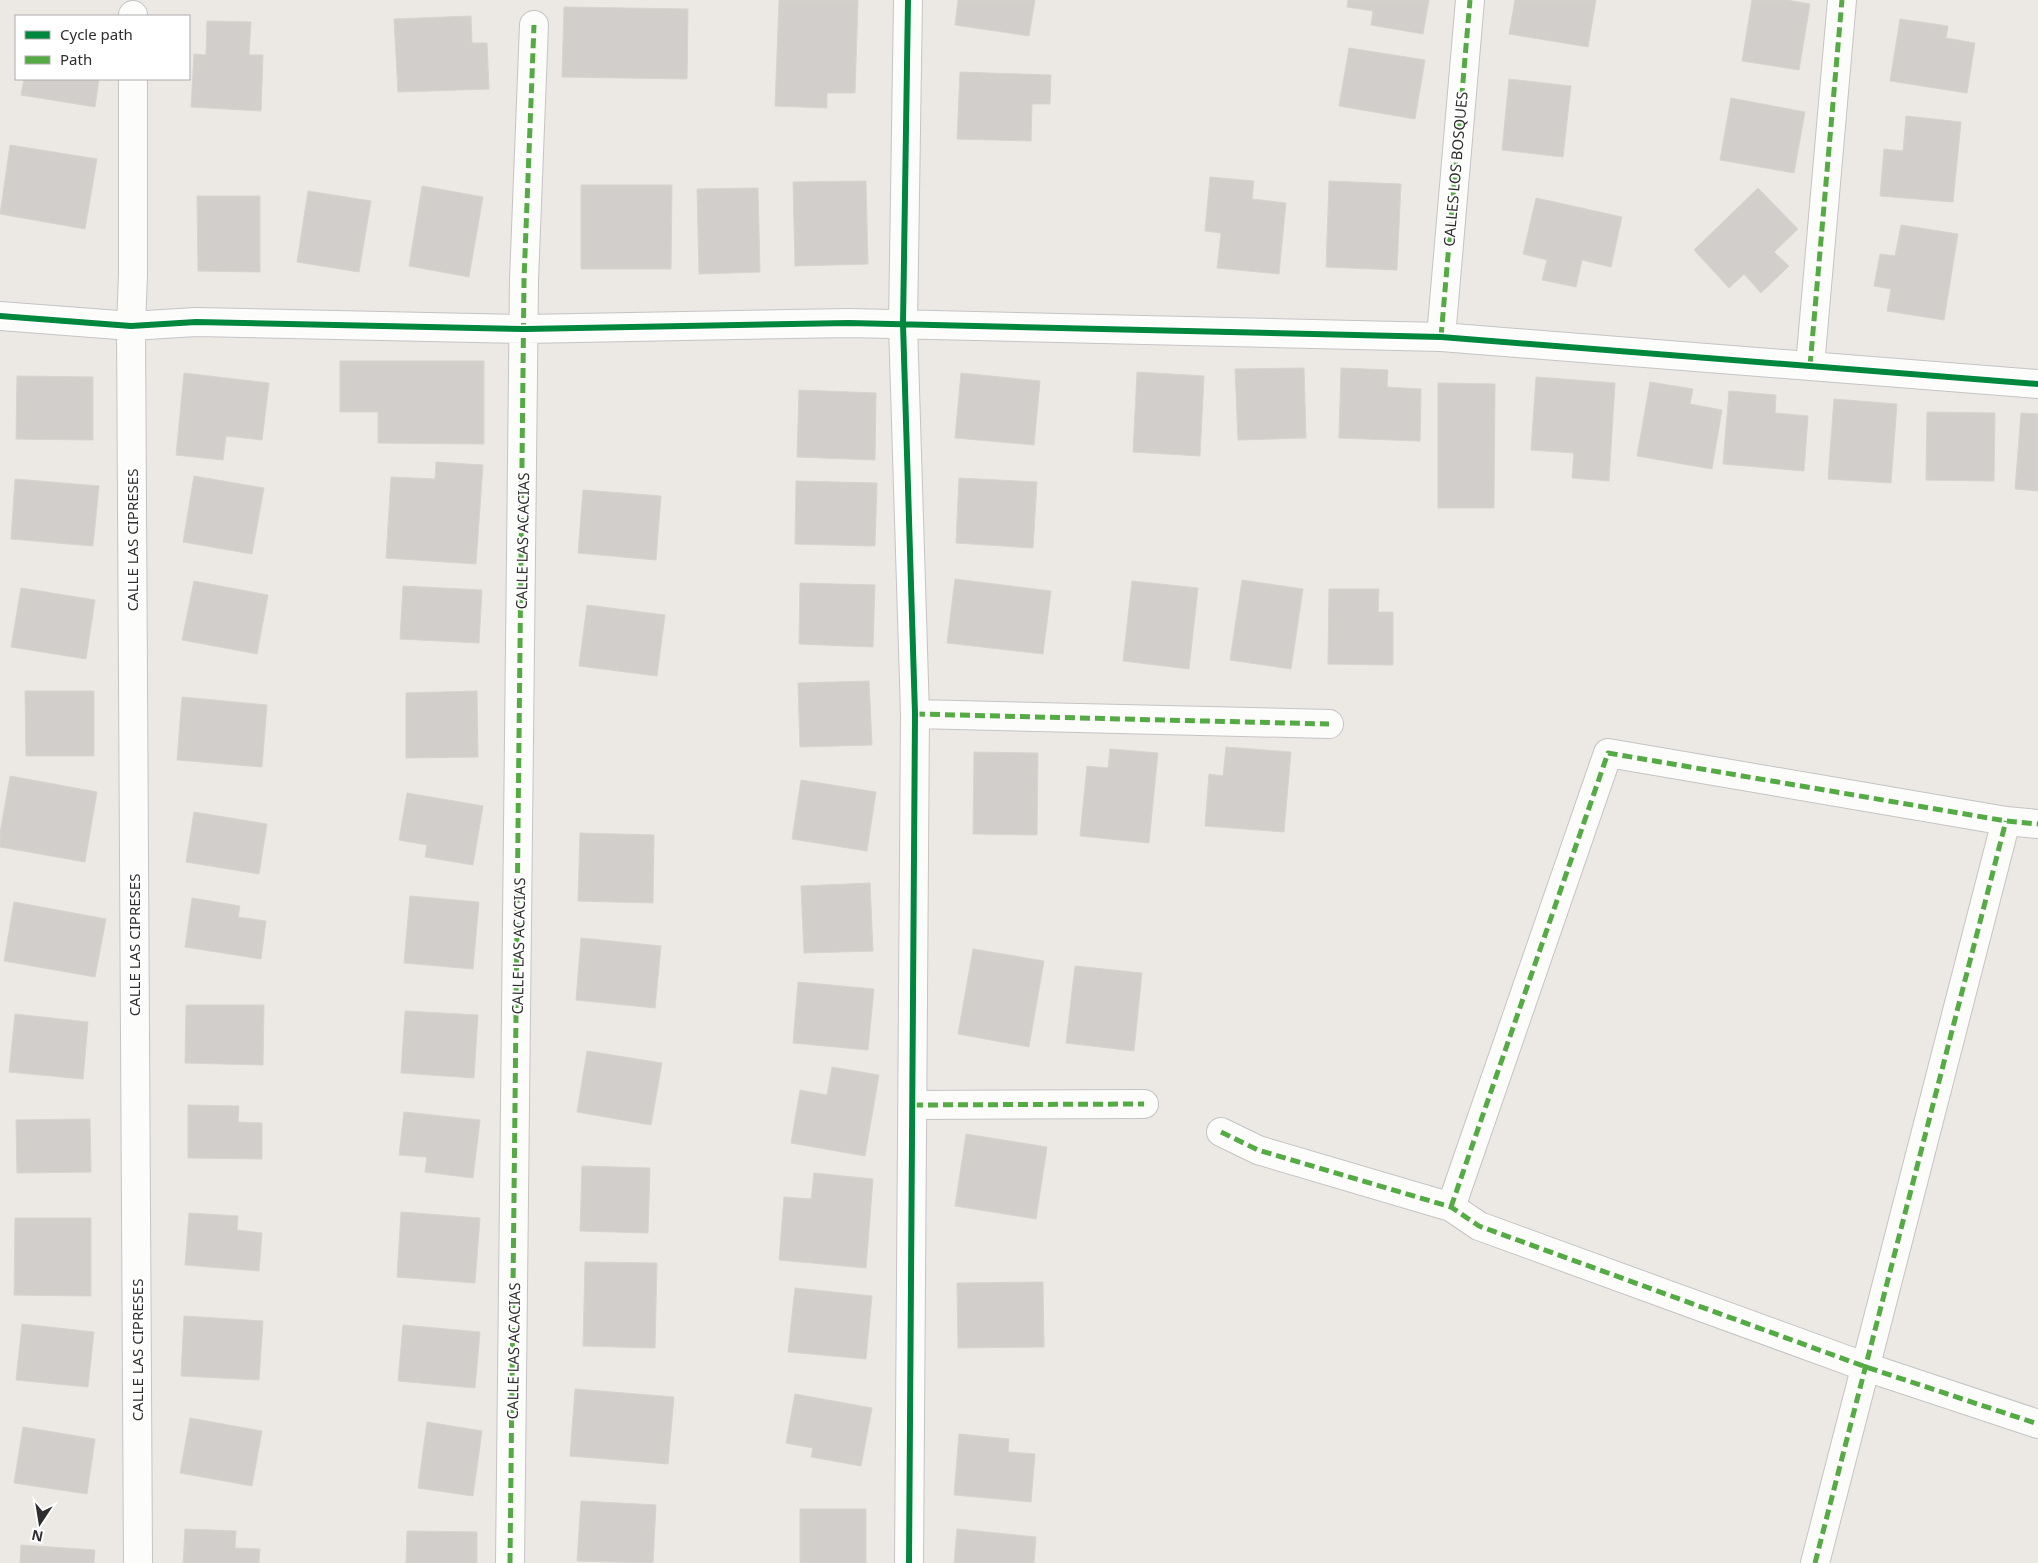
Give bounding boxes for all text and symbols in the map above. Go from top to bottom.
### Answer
legend [15,15,190,80]
text: Cycle path [60,24,133,44]
text: Path [60,49,92,69]
street label: CALLES LOS BOSQUES [1438,91,1472,247]
street label: CALLE LAS CIPRESES [122,469,142,611]
street label: CALLE LAS ACACIAS [511,472,533,610]
street label: CALLE LAS CIPRESES [124,874,144,1016]
street label: CALLE LAS ACACIAS [507,877,529,1015]
street label: CALLE LAS CIPRESES [127,1279,147,1421]
street label: CALLE LAS ACACIAS [502,1282,524,1420]
north arrow [15,1498,65,1548]
text: N [30,1526,45,1547]

